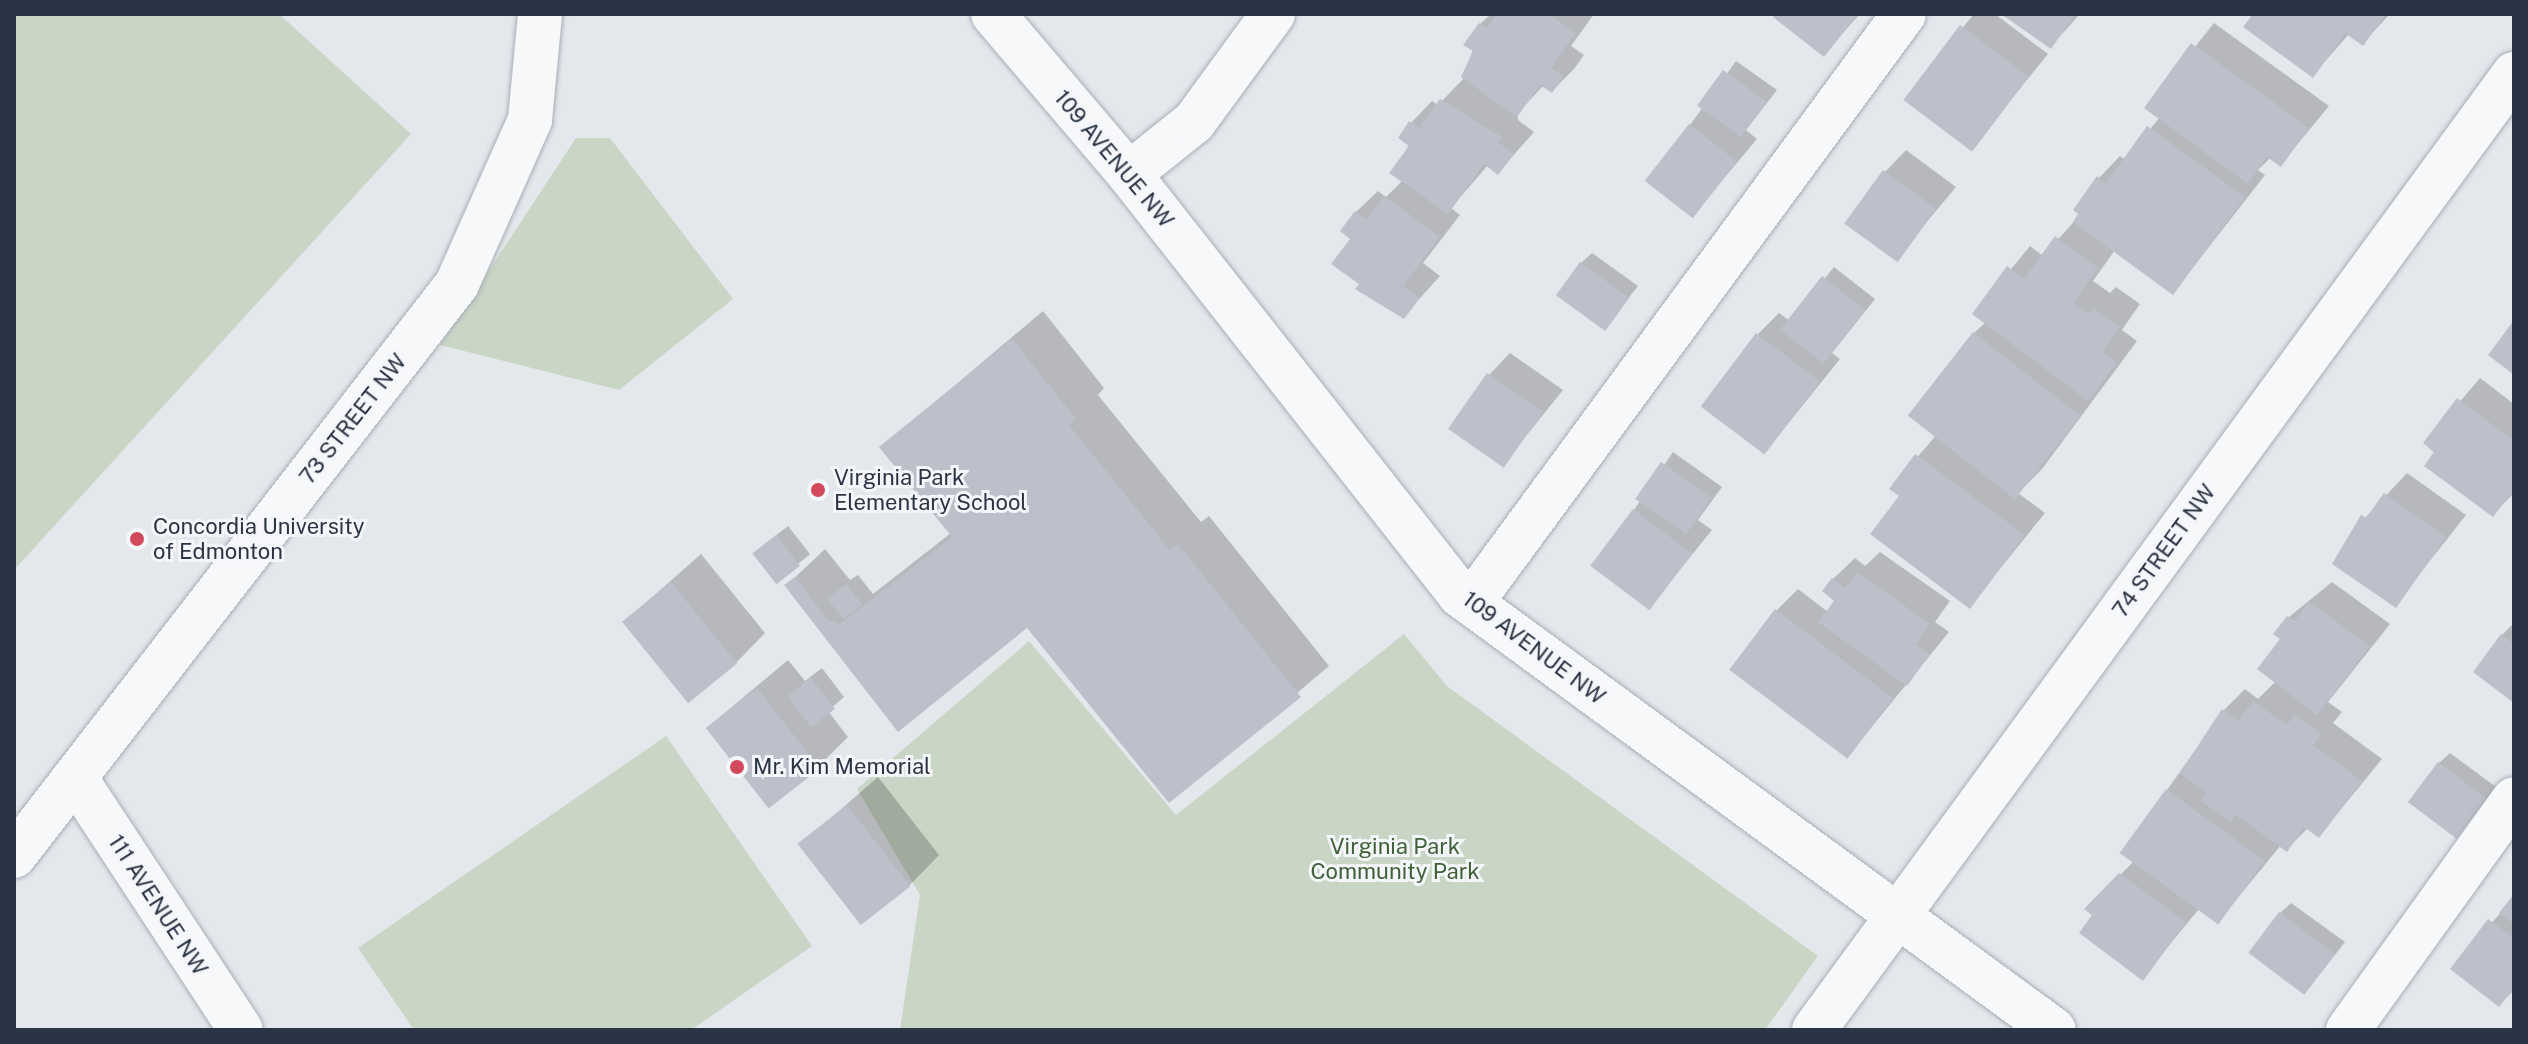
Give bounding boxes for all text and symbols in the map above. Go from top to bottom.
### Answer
street label: 109 AVENUE NW [1049,85,1179,233]
street label: 73 STREET NW [294,349,412,489]
place label: Virginia Park Elementary School [834,464,1027,516]
street label: 74 STREET NW [2107,479,2221,623]
marker: Virginia Park Elementary School [809,481,827,499]
place label: Concordia University of Edmonton [153,513,365,564]
marker: Concordia University of Edmonton [128,530,146,548]
street label: 109 AVENUE NW [1458,586,1610,710]
place label: Mr. Kim Memorial [753,754,931,780]
marker: Mr. Kim Memorial [728,758,746,776]
street label: 111 AVENUE NW [103,830,213,980]
park label: Virginia Park Community Park [1310,833,1480,884]

